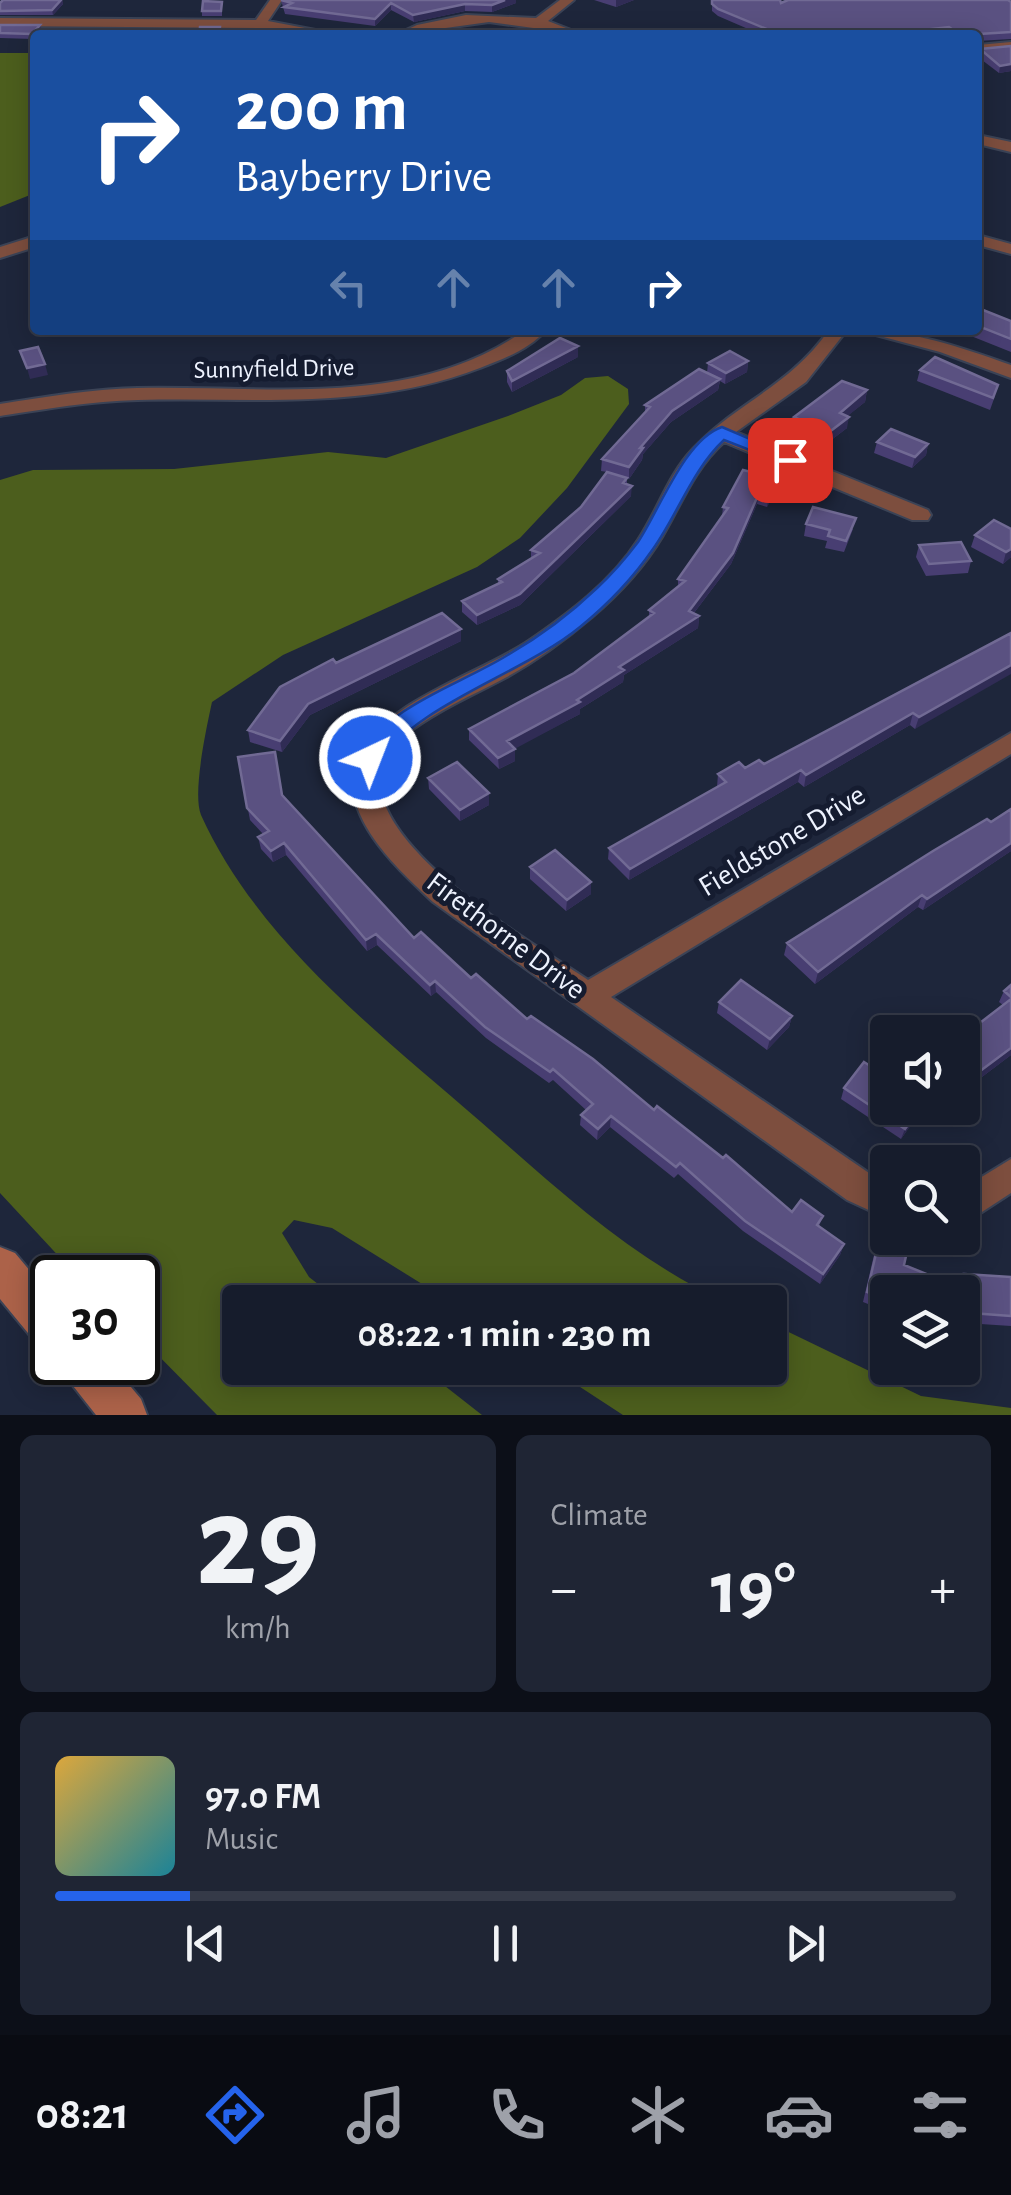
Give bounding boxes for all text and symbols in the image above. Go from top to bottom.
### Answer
icon: right [70,70,200,200]
text: 200 m [235,73,408,143]
text: Bayberry Drive [235,155,492,200]
icon: left [321,260,376,315]
icon: ahead [426,260,481,315]
icon: ahead [531,260,586,315]
icon: right [636,260,691,315]
street label: Sunnyfield Drive [193,355,355,383]
pin [748,418,833,503]
icon: arrive [763,433,818,488]
position arrow [318,706,422,810]
street label: Fieldstone Drive [694,780,870,902]
street label: Firethorne Drive [421,867,591,1005]
map controls [870,1015,980,1385]
button: sound [870,1015,980,1125]
button: search [870,1145,980,1255]
speed limit sign: 30 [30,1255,160,1385]
button: layers [870,1275,980,1385]
text: 08:22 · 1 min · 230 m [358,1316,651,1354]
text: 29 [196,1479,320,1609]
text: Climate [551,1499,648,1531]
text: 19° [711,1552,796,1627]
text: − [551,1562,577,1617]
text: + [930,1562,956,1617]
text: km/h [225,1612,291,1644]
text: 97.0 FM [205,1778,321,1816]
text: Music [205,1823,278,1855]
icon: previous [178,1916,233,1971]
icon: pause [478,1916,533,1971]
icon: next [778,1916,833,1971]
icon: directions [200,2080,270,2150]
icon: music [341,2080,411,2150]
icon: phone [482,2080,552,2150]
icon: climate [623,2080,693,2150]
icon: car [764,2080,834,2150]
icon: filters [905,2080,975,2150]
text: 08:21 [36,2092,129,2137]

